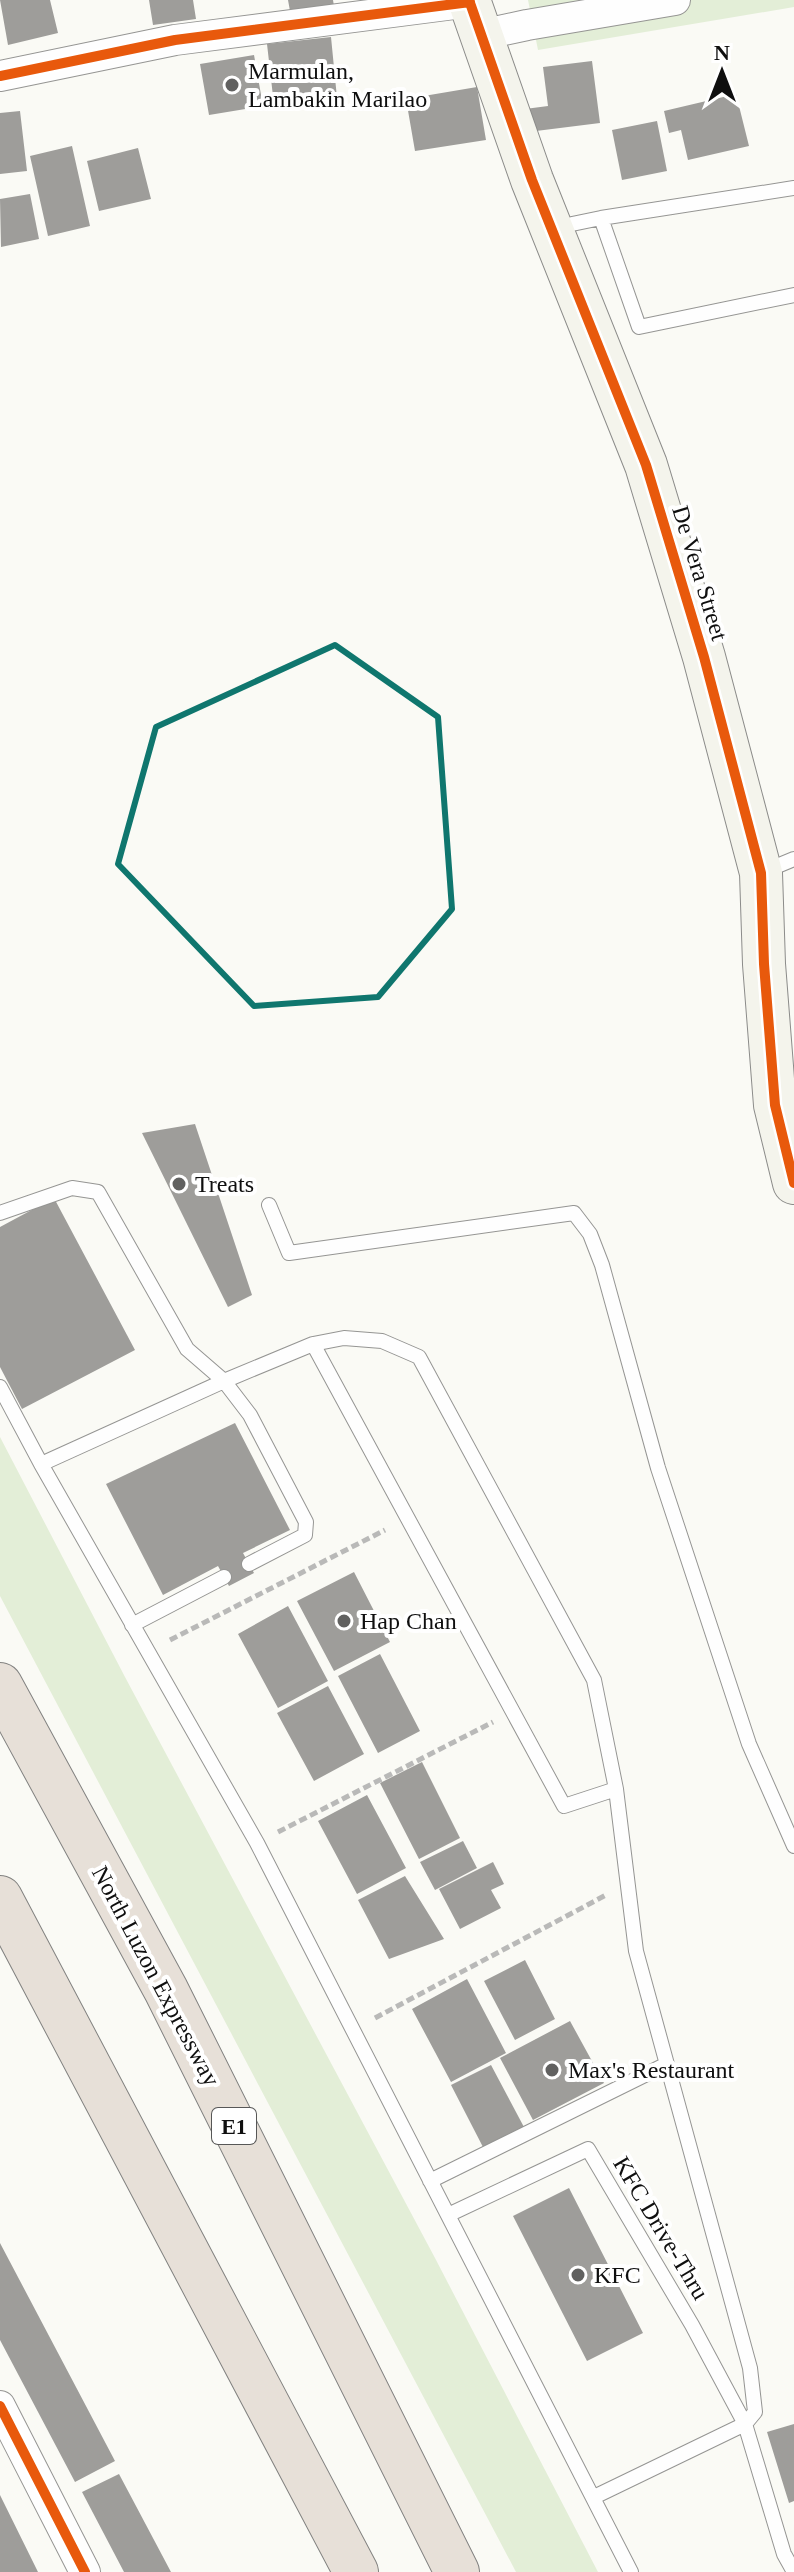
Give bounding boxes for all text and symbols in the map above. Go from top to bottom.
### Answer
north arrow [682,32,762,112]
text: N [714,40,730,65]
place label: Marmulan, Lambakin Marilao [248,58,427,112]
marker: Marmulan, Lambakin Marilao [223,76,241,94]
street label: De Vera Street [667,502,733,644]
place label: Treats [195,1171,254,1197]
marker: Treats [170,1175,188,1193]
place label: Hap Chan [360,1608,457,1634]
marker: Hap Chan [335,1612,353,1630]
street label: North Luzon Expressway [87,1862,225,2090]
place label: Max's Restaurant [568,2057,735,2083]
marker: Max's Restaurant [543,2061,561,2079]
road number: E1 [212,2108,256,2144]
street label: KFC Drive-Thru [607,2151,715,2305]
place label: KFC [594,2261,641,2289]
marker: KFC [569,2266,587,2284]

